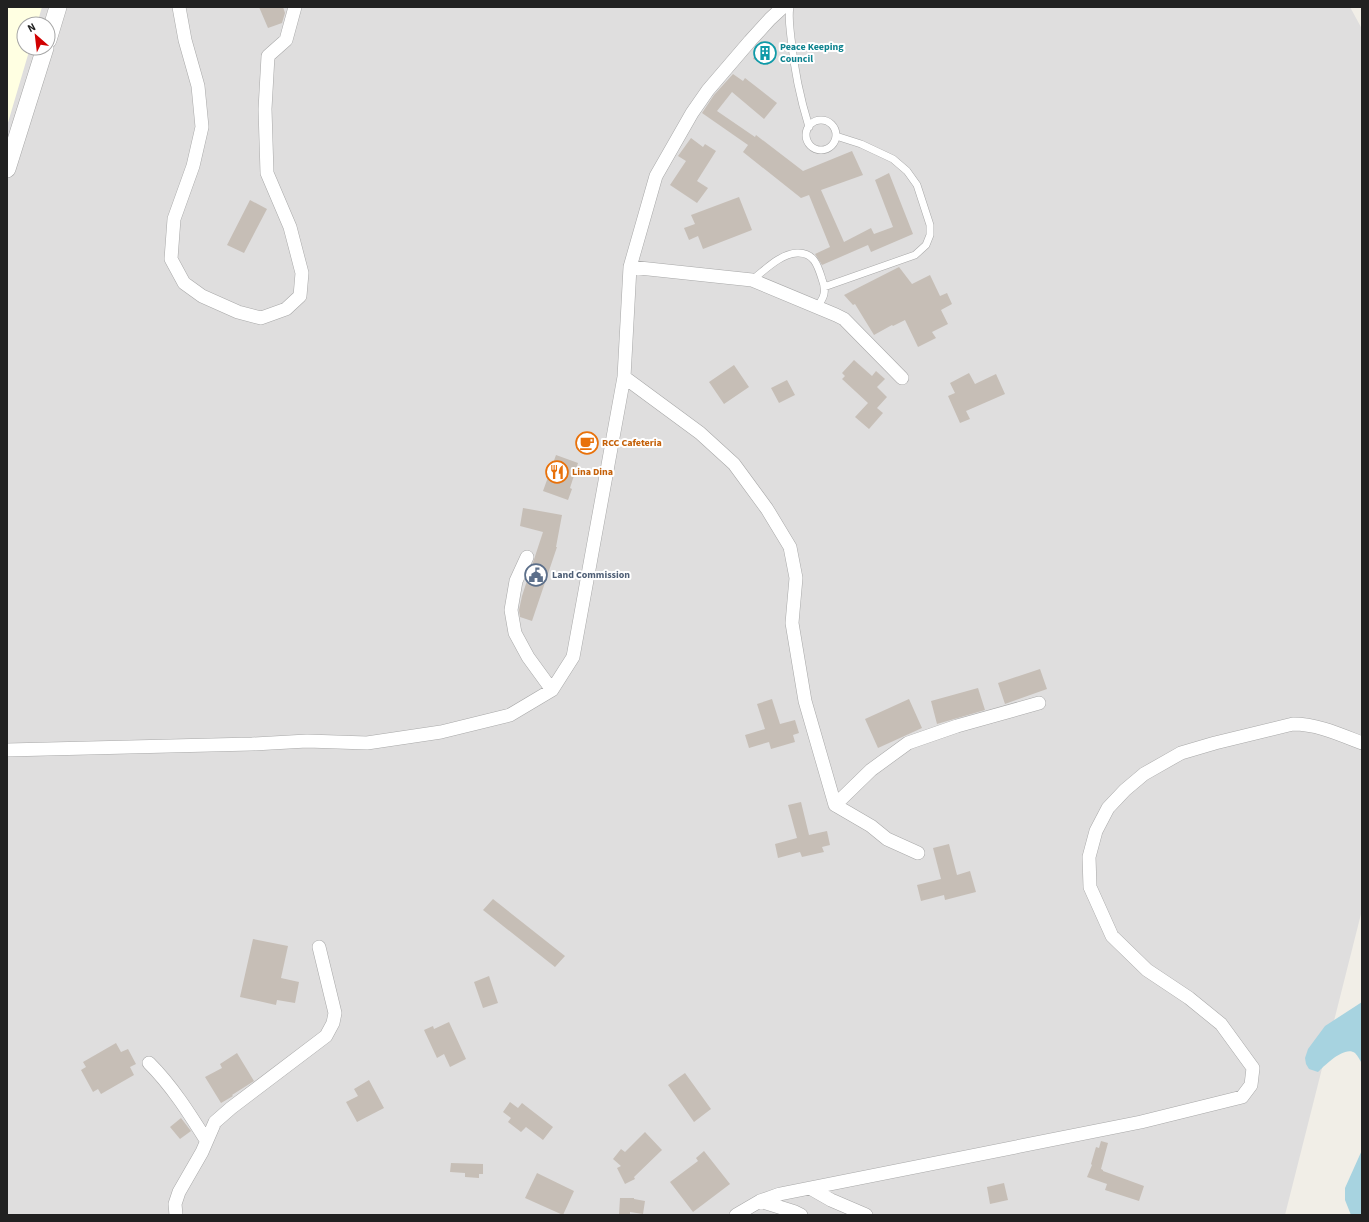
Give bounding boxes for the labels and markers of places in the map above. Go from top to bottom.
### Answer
building icon: Peace Keeping Council [752,40,778,66]
place label: Peace Keeping Council [780,40,844,66]
cafe icon: RCC Cafeteria [574,430,600,456]
place label: RCC Cafeteria [602,436,662,450]
restaurant icon: Lina Dina [544,459,570,485]
place label: Lina Dina [572,465,613,479]
public building icon: Land Commission [523,562,549,588]
place label: Land Commission [552,568,630,582]

